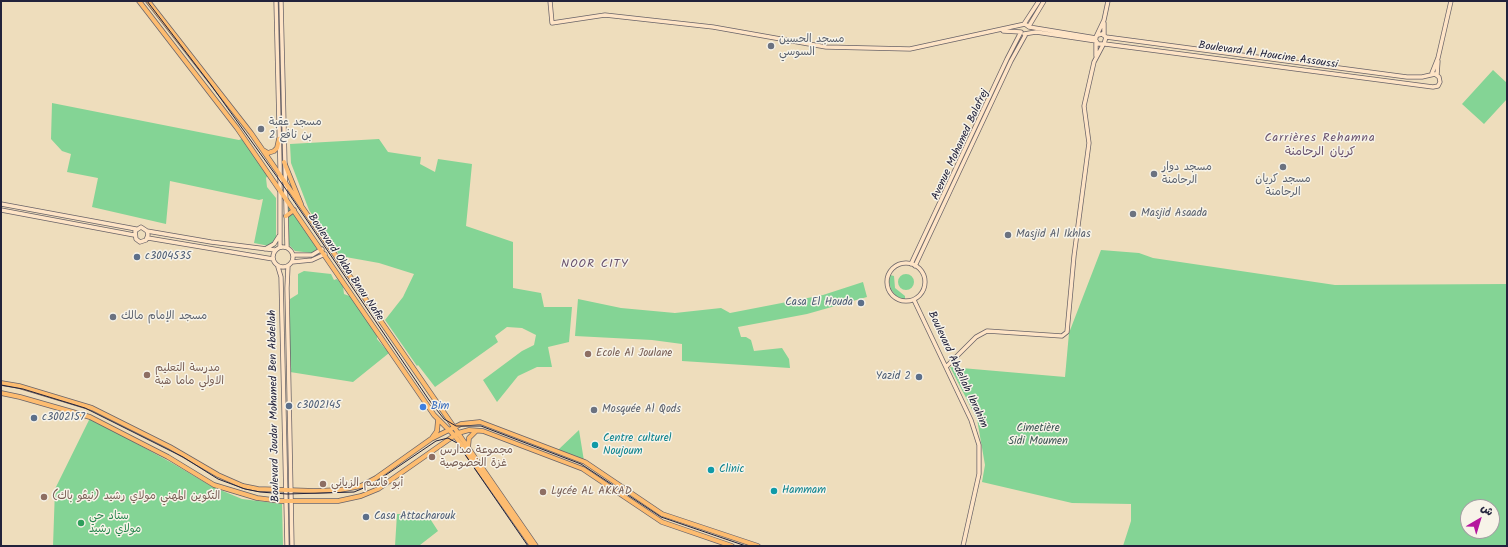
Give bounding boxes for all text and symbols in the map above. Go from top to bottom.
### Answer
place label: مسجد الحسين السوسي [779,33,844,59]
street label: Boulevard Al Houcine Assoussi [1197,40,1339,72]
marker: مسجد الحسين السوسي [766,41,776,51]
street label: Avenue Mohamed Balafrej [930,88,992,202]
place label: مسجد عقبة بن نافع 2 [269,116,322,142]
marker: مسجد عقبة بن نافع 2 [256,124,266,134]
district label: Carrières Rehamna كريان الرحامنة [1264,132,1376,160]
place label: مسجد دوار الرحامنة [1162,161,1212,187]
marker: مسجد كريان الرحامنة [1278,162,1288,172]
marker: مسجد دوار الرحامنة [1149,169,1159,179]
place label: مسجد كريان الرحامنة [1255,173,1311,199]
place label: Masjid Asaada [1141,207,1207,221]
marker: Masjid Asaada [1128,209,1138,219]
street label: Boulevard Okba Bnou Nafie [304,212,386,324]
place label: Masjid Al Ikhlas [1016,228,1091,242]
marker: Masjid Al Ikhlas [1003,230,1013,240]
place label: c3004535 [145,250,191,264]
marker: c3004535 [132,252,142,262]
district label: NOOR CITY [561,258,629,272]
place label: Casa El Houda [785,296,853,310]
marker: Casa El Houda [856,298,866,308]
place label: مسجد الإمام مالك [121,310,207,324]
street label: Boulevard Joudar Mohamed Ben Abdellah [267,310,283,502]
street label: Boulevard Abdellah Ibrahim [924,310,990,430]
marker: مسجد الإمام مالك [108,312,118,322]
place label: Ecole Al Joulane [596,347,672,361]
marker: Ecole Al Joulane [583,349,593,359]
place label: مدرسة التعليم الاولي ماما هبة [155,362,224,388]
marker: مدرسة التعليم الاولي ماما هبة [142,370,152,380]
place label: Yazid 2 [876,370,911,384]
marker: Yazid 2 [914,372,924,382]
place label: c3002145 [297,399,341,413]
place label: Bim [431,400,449,414]
marker: c3002145 [284,401,294,411]
marker: Bim [418,402,428,412]
place label: Mosquée Al Qods [602,403,681,417]
marker: Mosquée Al Qods [589,405,599,415]
place label: c3002157 [42,411,85,425]
marker: c3002157 [29,413,39,423]
park label: Cimetière Sidi Moumen [1008,422,1068,448]
place label: Centre culturel Noujoum [603,432,671,458]
marker: Centre culturel Noujoum [590,440,600,450]
place label: مجموعة مدارس غزة الخصوصية [440,444,513,470]
marker: مجموعة مدارس غزة الخصوصية [427,452,437,462]
place label: Clinic [719,463,744,477]
marker: Clinic [706,465,716,475]
place label: أبو قاسم الزياني [331,477,403,491]
marker: أبو قاسم الزياني [318,479,328,489]
place label: Hammam [782,484,826,498]
place label: Lycée AL AKKAD [551,485,632,499]
marker: Hammam [769,486,779,496]
marker: Lycée AL AKKAD [538,487,548,497]
place label: التكوين المهني مولاي رشيد (نيڤو باك) [52,490,220,504]
marker: التكوين المهني مولاي رشيد (نيڤو باك) [39,492,49,502]
north arrow [1460,499,1500,539]
text: ش [1476,500,1497,521]
place label: ستاد حي مولاي رشيد [89,510,141,536]
place label: Casa Attacharouk [374,510,455,524]
marker: Casa Attacharouk [361,512,371,522]
marker: ستاد حي مولاي رشيد [76,518,86,528]

